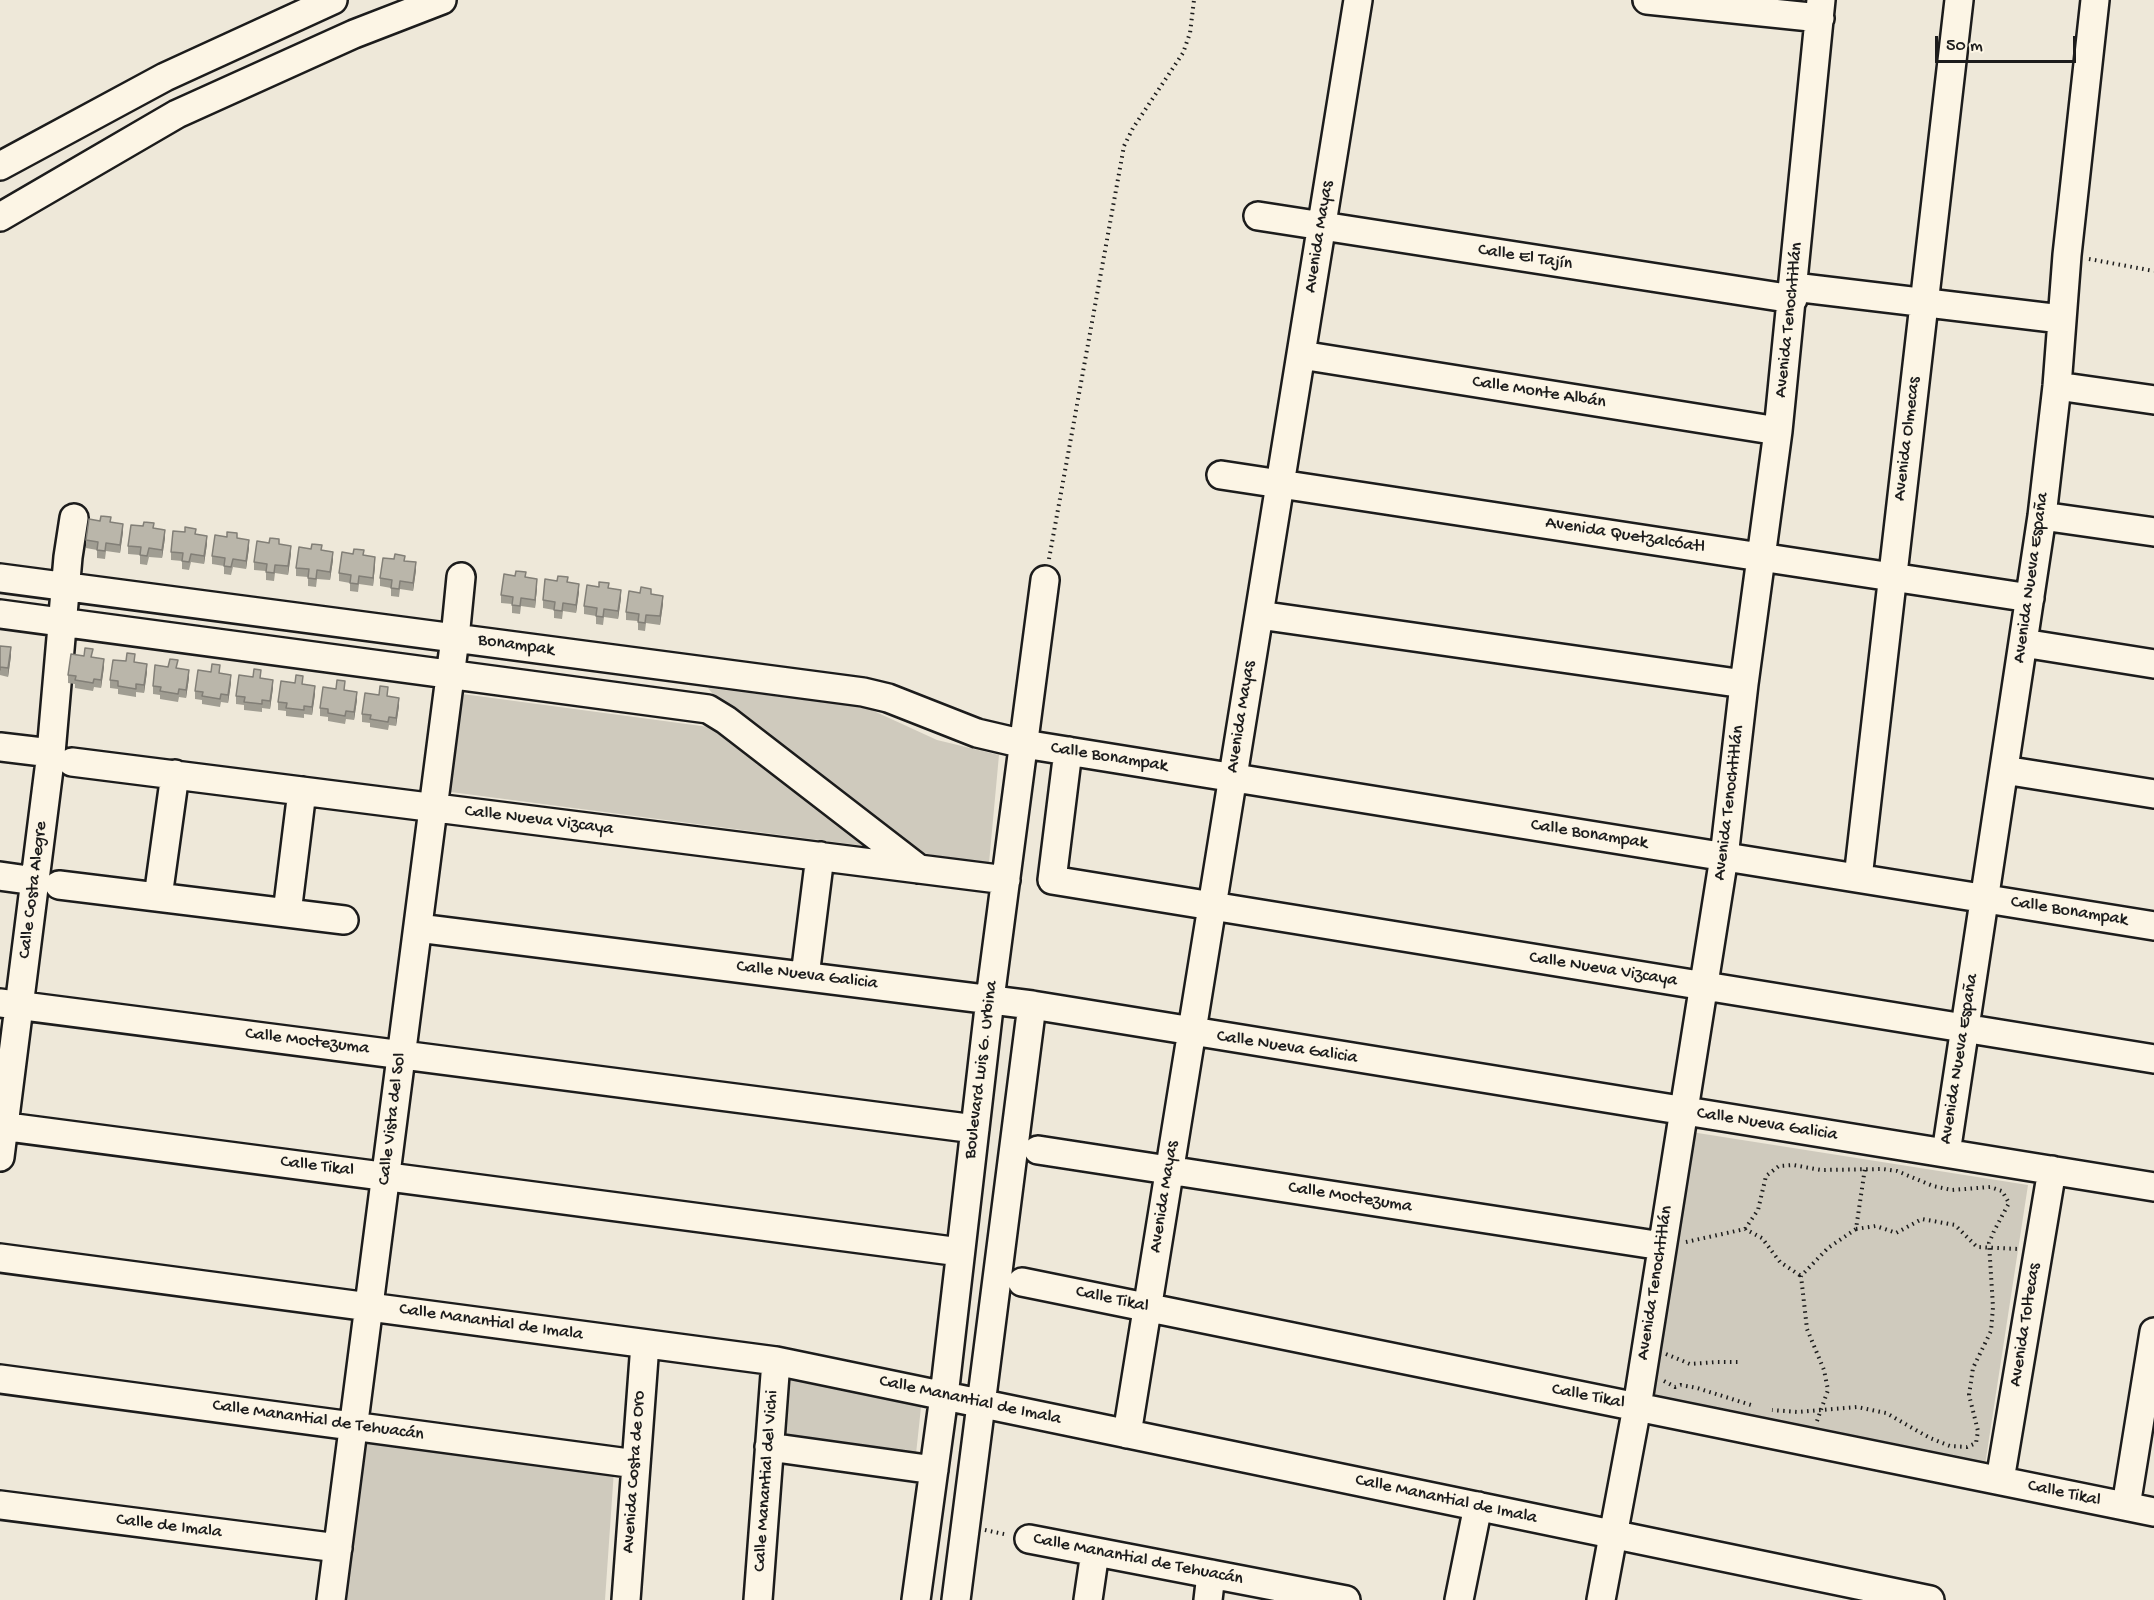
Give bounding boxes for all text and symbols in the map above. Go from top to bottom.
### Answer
scale bar [1938,24,2079,62]
text: 50 m [1946,36,1983,57]
street label: Avenida Mayas [1300,179,1340,295]
street label: Calle El Tajín [1476,240,1574,276]
street label: Avenida Tenochtitlán [1771,241,1809,399]
street label: Calle Monte Albán [1471,372,1607,414]
street label: Avenida Olmecas [1890,376,1926,502]
street label: Avenida Nueva España [2009,491,2055,665]
street label: Avenida Quetzalcóatl [1544,513,1706,559]
street label: Bonampak [476,630,556,662]
street label: Avenida Mayas [1222,659,1262,775]
street label: Avenida Tenochtitlán [1710,724,1750,882]
street label: Calle Bonampak [1049,738,1169,778]
street label: Calle Nueva Vizcaya [463,801,615,841]
street label: Calle Bonampak [1529,815,1649,855]
street label: Calle Costa Alegre [15,820,53,960]
street label: Calle Bonampak [2009,892,2129,932]
street label: Calle Nueva Vizcaya [1527,948,1679,992]
street label: Calle Nueva Galicia [735,957,879,995]
street label: Avenida Nueva España [1936,972,1984,1146]
street label: Boulevard Luis G. Urbina [960,980,1004,1160]
street label: Calle Moctezuma [244,1024,370,1060]
street label: Calle Nueva Galicia [1215,1026,1359,1070]
street label: Calle Vista del Sol [374,1052,412,1186]
street label: Calle Nueva Galicia [1695,1103,1839,1147]
street label: Avenida Mayas [1145,1139,1185,1255]
street label: Calle Tikal [279,1152,355,1182]
street label: Calle Moctezuma [1287,1178,1413,1218]
street label: Avenida Tenochtitlán [1633,1204,1679,1362]
street label: Avenida Toltecas [2006,1262,2046,1388]
street label: Calle Tikal [1074,1282,1150,1318]
street label: Calle Manantial de Imala [398,1299,584,1347]
street label: Calle Manantial de Imala [877,1371,1063,1431]
street label: Calle Tikal [1550,1379,1626,1415]
street label: Calle Manantial del Vichi [750,1389,784,1573]
street label: Avenida Costa de Oro [619,1390,651,1554]
street label: Calle Manantial de Tehuacán [211,1395,425,1447]
street label: Calle Manantial de Imala [1353,1470,1539,1530]
street label: Calle Tikal [2026,1476,2102,1512]
street label: Calle de Imala [115,1510,223,1544]
street label: Calle Manantial de Tehuacán [1031,1529,1245,1591]

